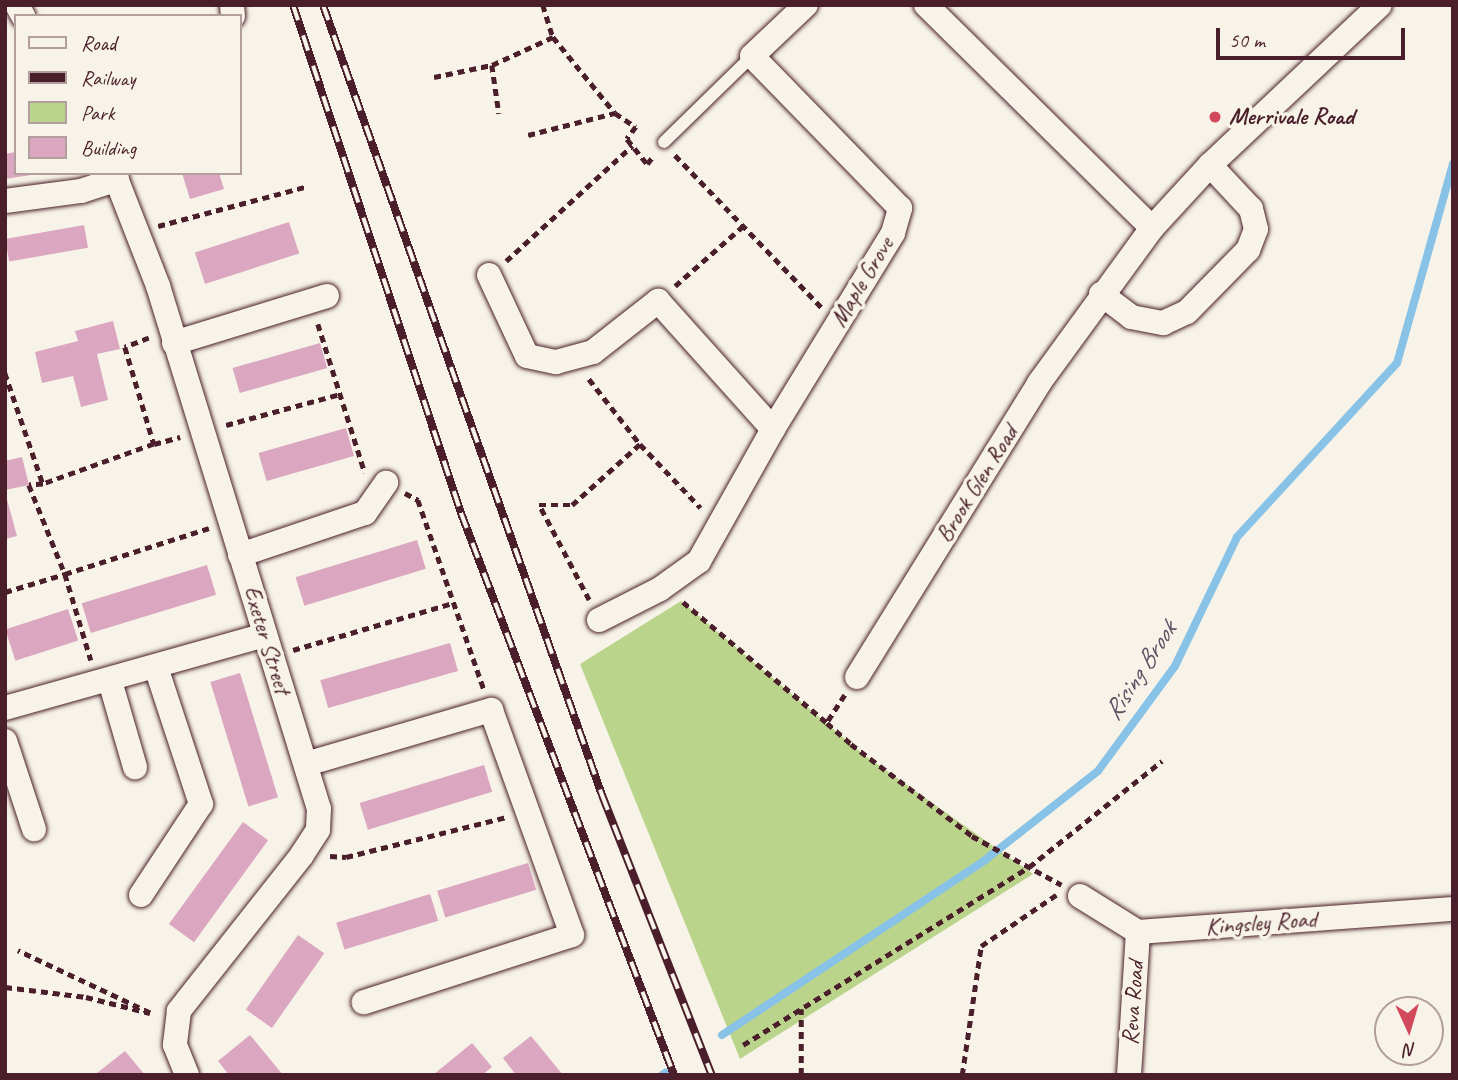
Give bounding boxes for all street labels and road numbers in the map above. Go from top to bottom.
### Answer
street label: Maple Grove [824,232,900,332]
street label: Brook Glen Road [929,420,1025,548]
street label: Exeter Street [237,583,297,697]
street label: Kingsley Road [1205,905,1317,941]
street label: Reva Road [1116,960,1150,1046]

